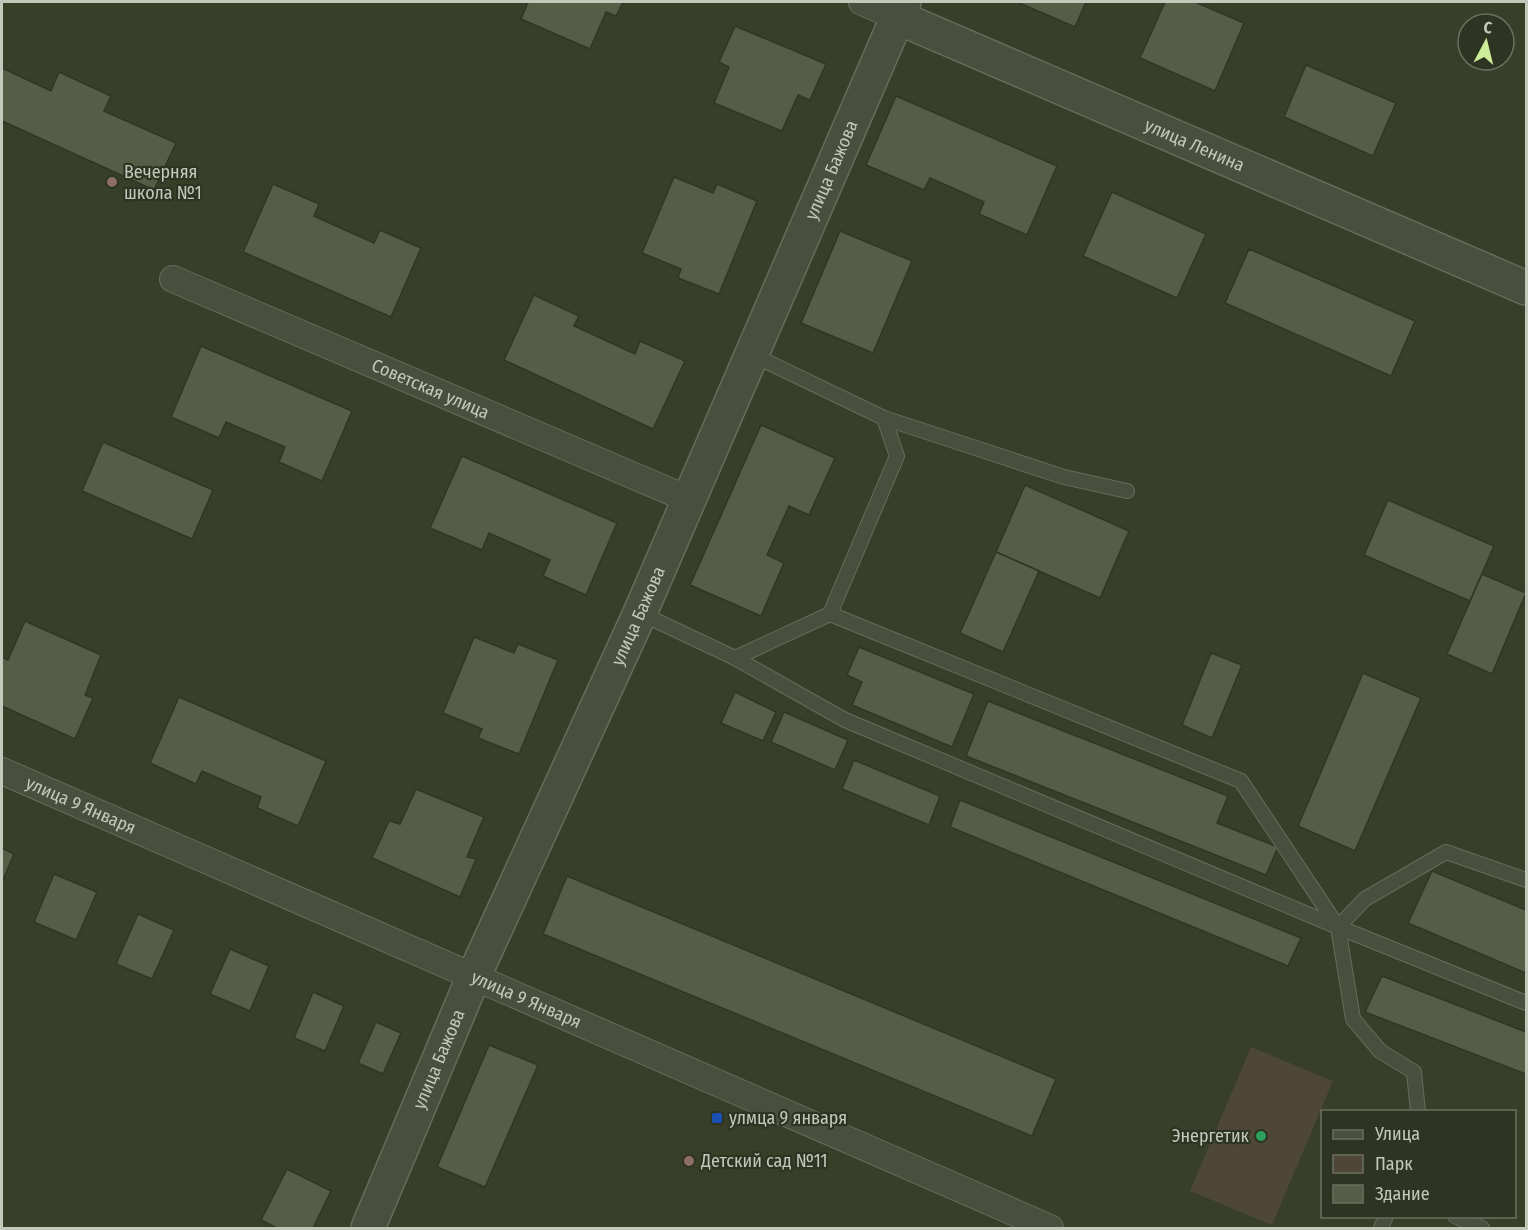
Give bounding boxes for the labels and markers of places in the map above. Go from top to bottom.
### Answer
place label: Вечерняя школа №1 [124,161,202,204]
marker: Вечерняя школа №1 [105,175,119,189]
place label: улмца 9 января [729,1107,847,1129]
marker: улмца 9 января [710,1111,724,1125]
place label: Энергетик [1172,1125,1250,1147]
marker: Энергетик [1254,1129,1268,1143]
place label: Детский сад №11 [700,1150,828,1172]
marker: Детский сад №11 [682,1154,696,1168]

